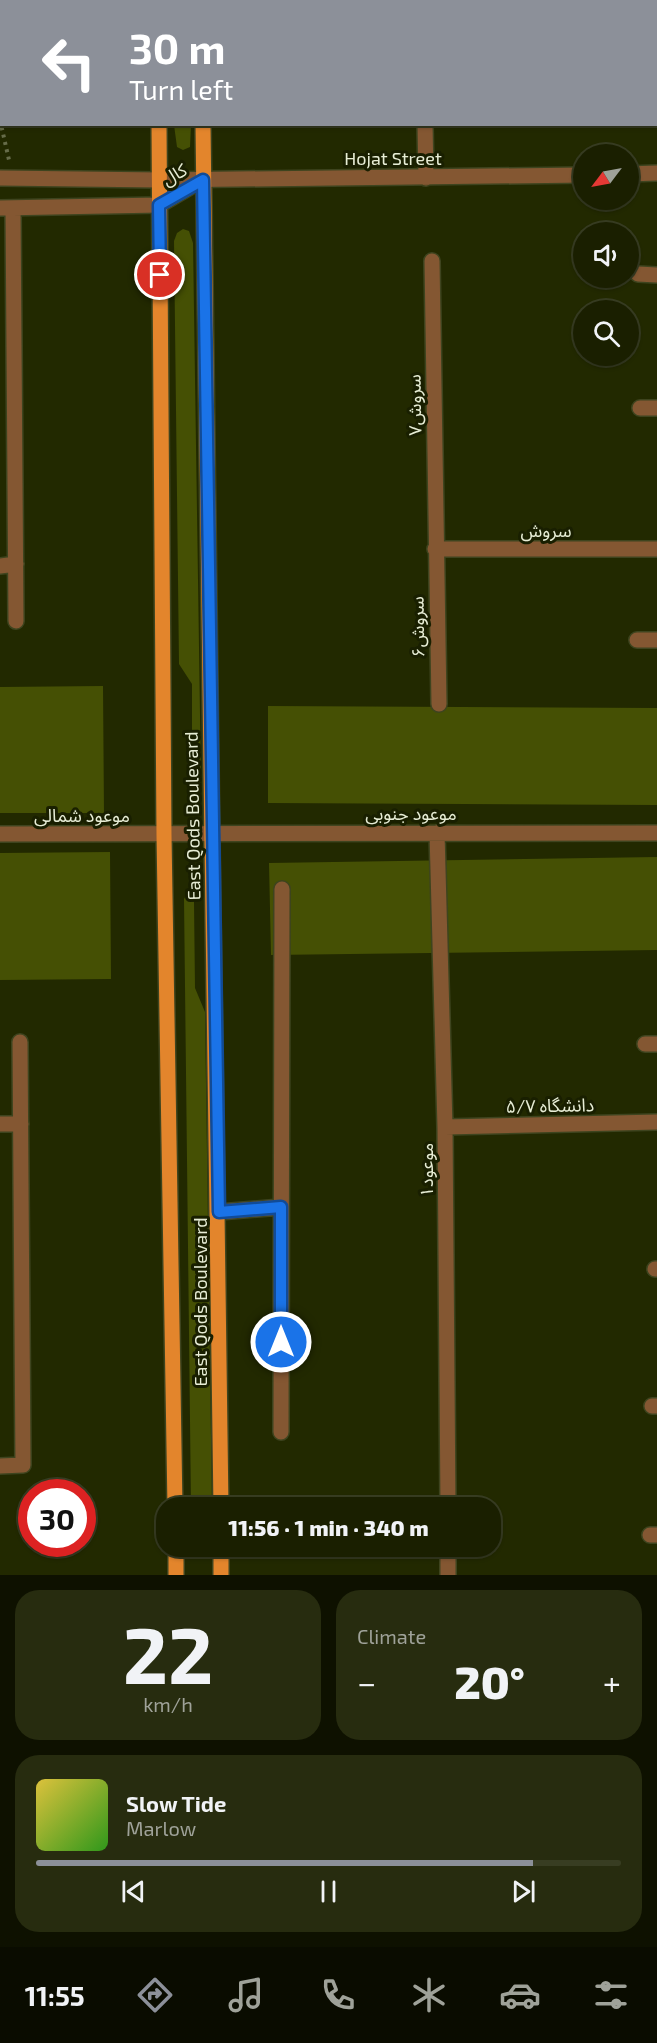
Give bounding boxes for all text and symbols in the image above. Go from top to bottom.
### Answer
text: 30 m [129,22,225,72]
icon: left [30,24,108,102]
text: Turn left [129,73,233,105]
north arrow [573,144,639,210]
map controls [573,144,639,366]
street label: Hojat Street [344,147,442,169]
street label: کال [158,158,191,191]
button: sound [573,222,639,288]
pin [134,249,185,300]
icon: arrive [143,258,176,291]
button: search [573,300,639,366]
street label: سروش۷ [402,374,427,436]
street label: سروش [520,519,572,542]
street label: سروش۶ [405,596,430,658]
street label: East Qods Boulevard [180,731,204,901]
street label: موعود جنوبی [365,802,457,825]
street label: موعود شمالی [34,804,130,827]
street label: دانشگاه ۵/۷ [506,1093,594,1117]
street label: موعود۱ [415,1143,438,1197]
street label: East Qods Boulevard [189,1217,211,1387]
position arrow [249,1310,313,1374]
speed limit sign: 30 [18,1479,96,1557]
text: 11:56 · 1 min · 340 m [228,1514,429,1540]
text: 22 [123,1606,213,1700]
text: Climate [357,1624,426,1648]
text: 20° [454,1654,525,1708]
text: − [357,1662,376,1702]
text: + [603,1662,621,1702]
text: km/h [143,1692,193,1716]
text: Slow Tide [126,1790,226,1816]
text: Marlow [126,1816,196,1840]
icon: previous [117,1875,150,1908]
icon: pause [312,1875,345,1908]
icon: next [507,1875,540,1908]
icon: directions [134,1974,176,2016]
icon: music [225,1974,267,2016]
icon: phone [317,1974,359,2016]
icon: climate [408,1974,450,2016]
icon: car [499,1974,541,2016]
icon: filters [590,1974,632,2016]
text: 11:55 [25,1979,85,2011]

